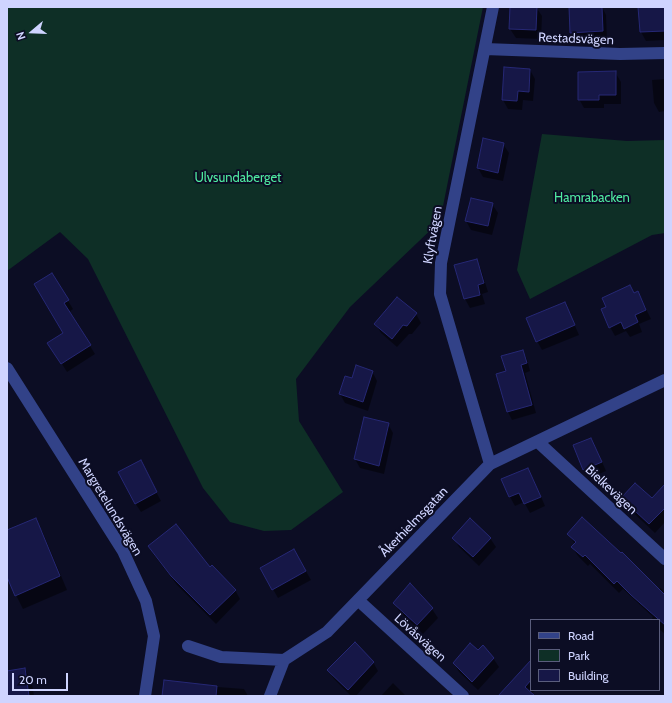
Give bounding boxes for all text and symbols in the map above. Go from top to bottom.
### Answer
north arrow [12,12,52,52]
text: N [13,30,29,42]
street label: Restadsvägen [538,30,614,48]
park label: Ulvsundaberget [195,170,281,186]
park label: Hamrabacken [554,190,630,206]
street label: Klyftvägen [420,205,446,265]
street label: Margretelundsvägen [75,455,145,559]
street label: Bielkevägen [582,462,640,518]
street label: Åkerhielmsgatan [377,484,451,560]
street label: Lövåsvägen [391,611,449,665]
legend [530,619,660,691]
text: Road [568,628,594,643]
text: Park [568,648,590,663]
scale bar [14,665,70,691]
text: Building [568,668,609,683]
text: 20 m [19,672,47,687]

